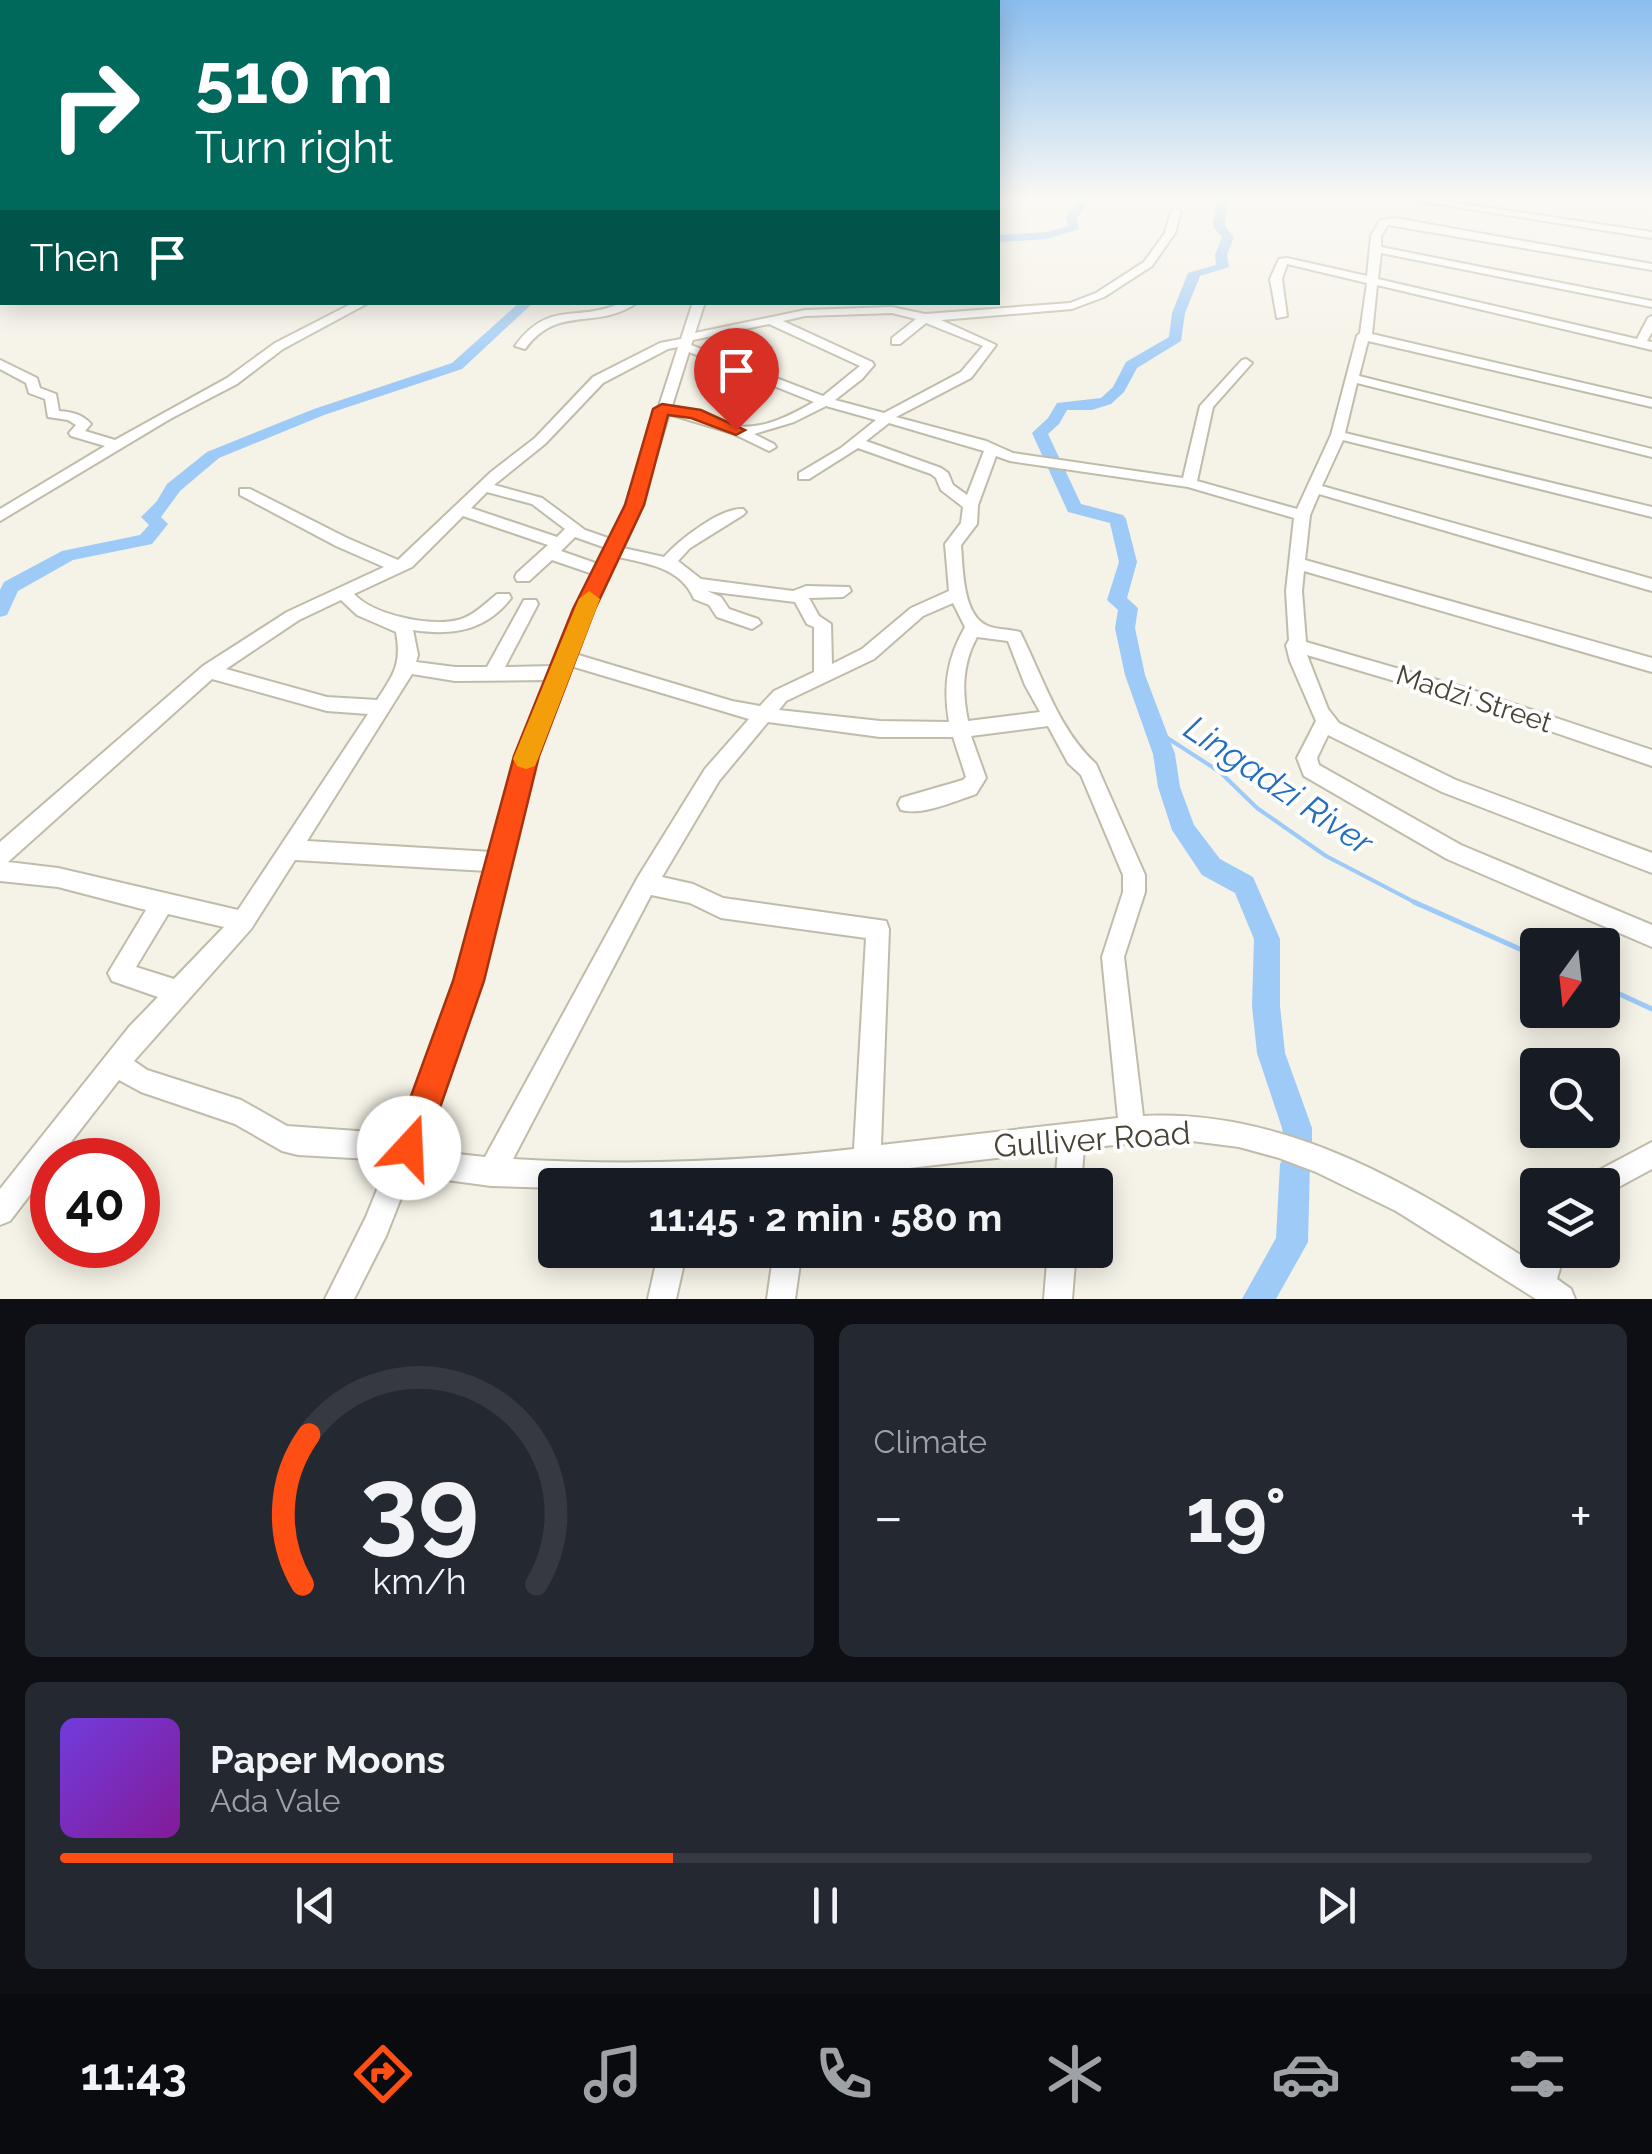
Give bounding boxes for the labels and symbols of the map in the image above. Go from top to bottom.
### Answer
pin [694,328,779,431]
street label: Madzi Street [1392,658,1557,740]
water label: Lingadzi River [1177,707,1382,864]
north arrow [1520,928,1620,1028]
position arrow [357,1096,461,1200]
street label: Gulliver Road [992,1114,1192,1164]
speed limit sign: 40 [30,1138,160,1268]

